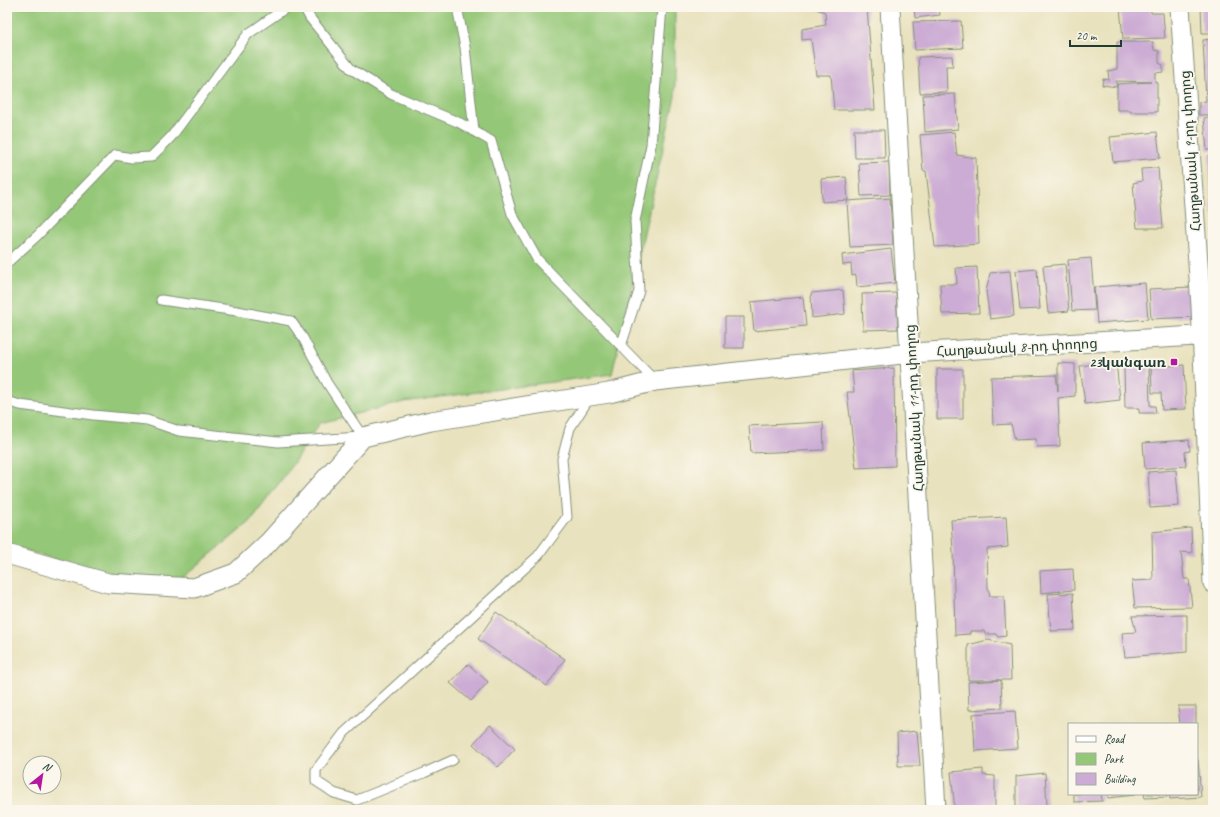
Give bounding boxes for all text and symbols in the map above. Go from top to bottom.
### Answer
scale bar [1070,22,1121,48]
text: 20 m [1076,28,1098,44]
street label: Հաղթանակ 9-րդ փողոց [1176,70,1205,232]
street label: Հաղթանակ 11-րդ փողոց [902,324,927,492]
street label: Հաղթանակ 8-րդ փողոց [936,335,1098,360]
place label: 23կանգառ [1089,354,1167,371]
marker: 23կանգառ [1169,357,1179,367]
legend [1068,723,1198,795]
text: Road [1104,731,1126,747]
text: Park [1104,751,1125,767]
north arrow [22,755,62,795]
text: N [41,759,55,775]
text: Building [1104,771,1136,787]

